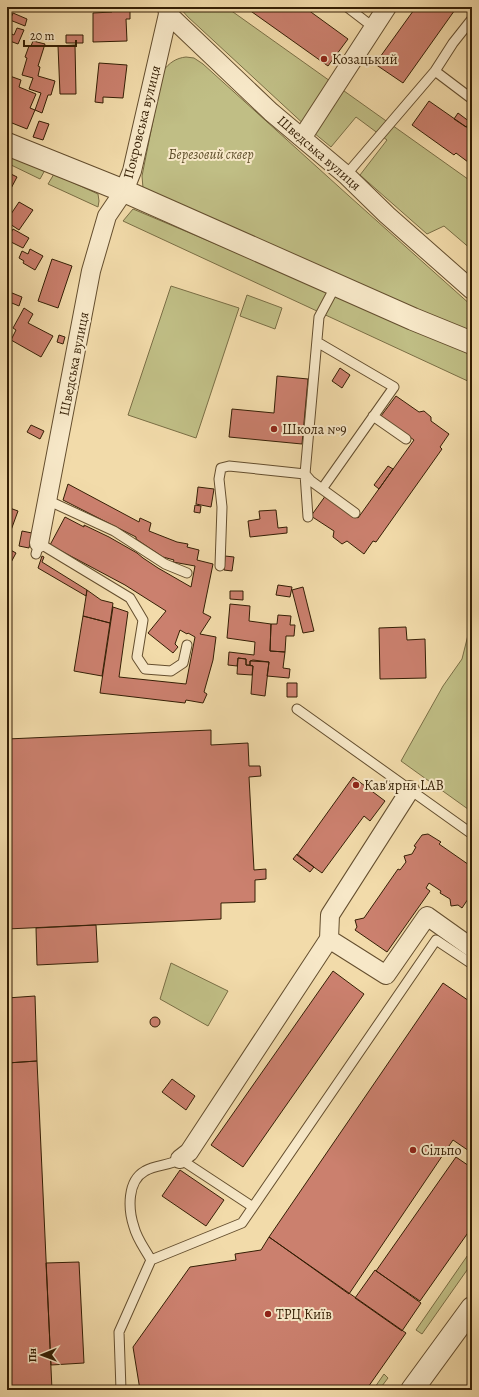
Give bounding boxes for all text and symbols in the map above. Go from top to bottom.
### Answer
scale bar [24,22,76,48]
text: 20 m [30,28,54,44]
place label: Козацький [332,50,398,69]
marker: Козацький [319,54,329,64]
street label: Покровська вулиця [119,63,165,181]
street label: Шведська вулиця [273,111,365,195]
park label: Березовий сквер [168,145,254,164]
street label: Шведська вулиця [55,310,93,418]
place label: Школа №9 [282,420,347,439]
marker: Школа №9 [269,424,279,434]
place label: Кав'ярня LAB [364,776,444,795]
marker: Кав'ярня LAB [351,780,361,790]
place label: Сільпо [421,1141,462,1160]
marker: Сільпо [408,1145,418,1155]
place label: ТРЦ Київ [276,1305,332,1324]
marker: ТРЦ Київ [263,1309,273,1319]
north arrow [22,1335,62,1375]
text: Пн [25,1347,40,1362]

